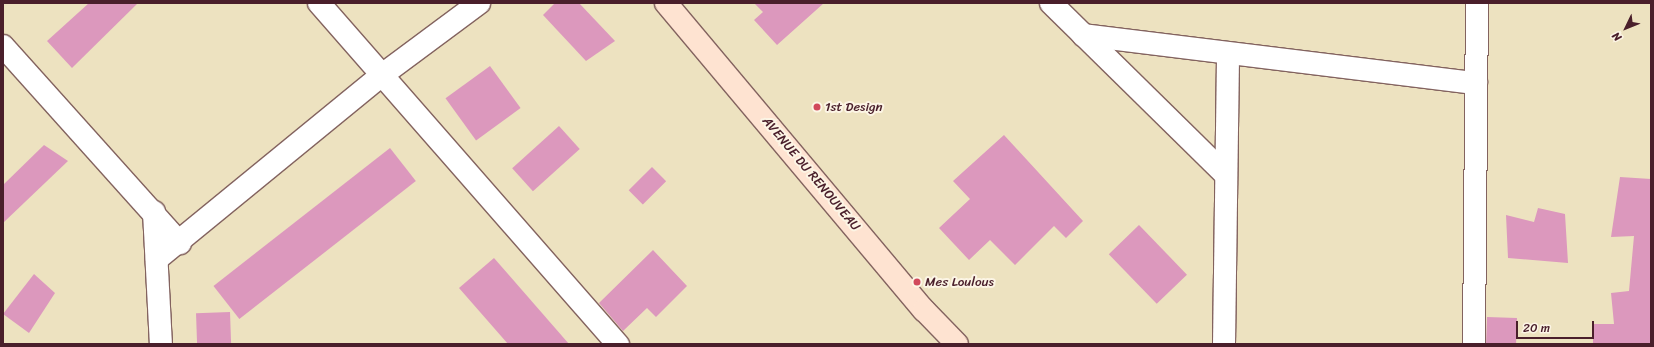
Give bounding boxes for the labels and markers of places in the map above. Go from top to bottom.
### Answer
place label: 1st Design [825,99,883,115]
marker: 1st Design [812,102,822,112]
place label: Mes Loulous [925,274,994,290]
marker: Mes Loulous [912,277,922,287]

